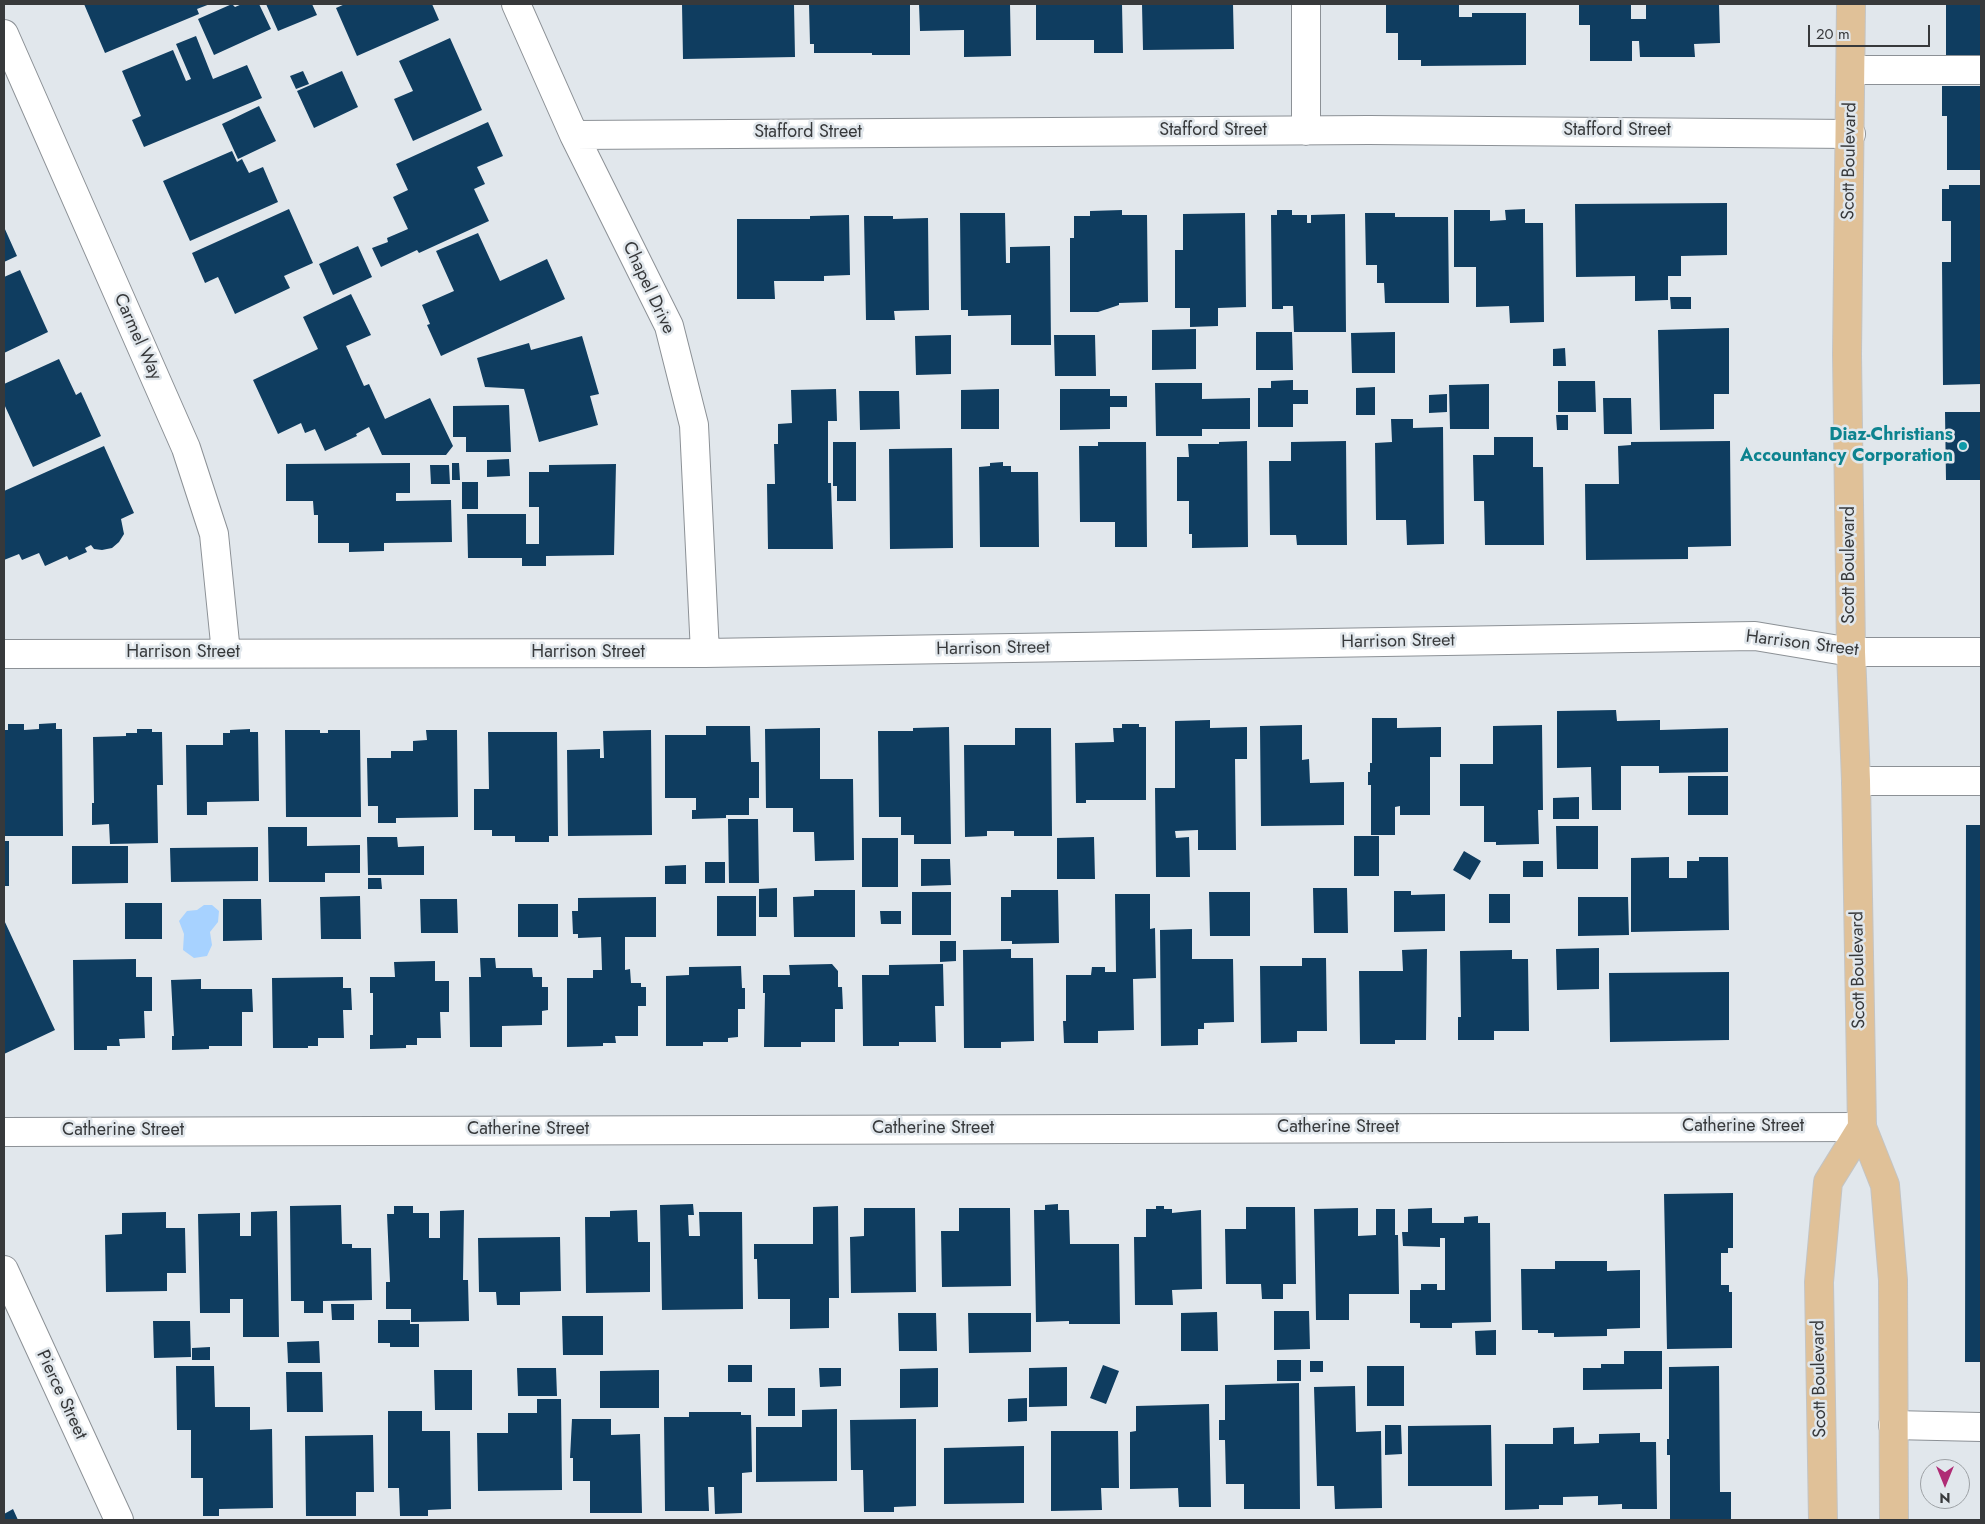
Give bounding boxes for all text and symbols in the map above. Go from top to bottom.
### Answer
scale bar [1810,15,1932,47]
text: 20 m [1816,23,1850,45]
street label: Scott Boulevard [1838,102,1862,220]
street label: Stafford Street [1159,120,1267,142]
street label: Stafford Street [1563,120,1671,142]
street label: Stafford Street [754,122,862,144]
street label: Chapel Drive [617,238,679,338]
street label: Carmel Way [108,290,166,384]
place label: Diaz-Christians Accountancy Corporation [1740,425,1953,468]
marker: Diaz-Christians Accountancy Corporation [1957,440,1969,452]
street label: Scott Boulevard [1839,506,1861,624]
street label: Harrison Street [1744,626,1860,662]
street label: Harrison Street [1341,630,1455,654]
street label: Harrison Street [936,637,1050,661]
street label: Harrison Street [126,642,240,664]
street label: Harrison Street [531,642,645,664]
street label: Scott Boulevard [1847,911,1871,1029]
street label: Catherine Street [1682,1116,1804,1138]
street label: Catherine Street [1277,1117,1399,1139]
street label: Catherine Street [872,1118,994,1140]
street label: Catherine Street [467,1119,589,1141]
street label: Catherine Street [62,1120,184,1142]
street label: Scott Boulevard [1808,1320,1832,1438]
street label: Pierce Street [31,1347,91,1443]
north arrow [1920,1459,1970,1509]
text: N [1939,1488,1951,1508]

